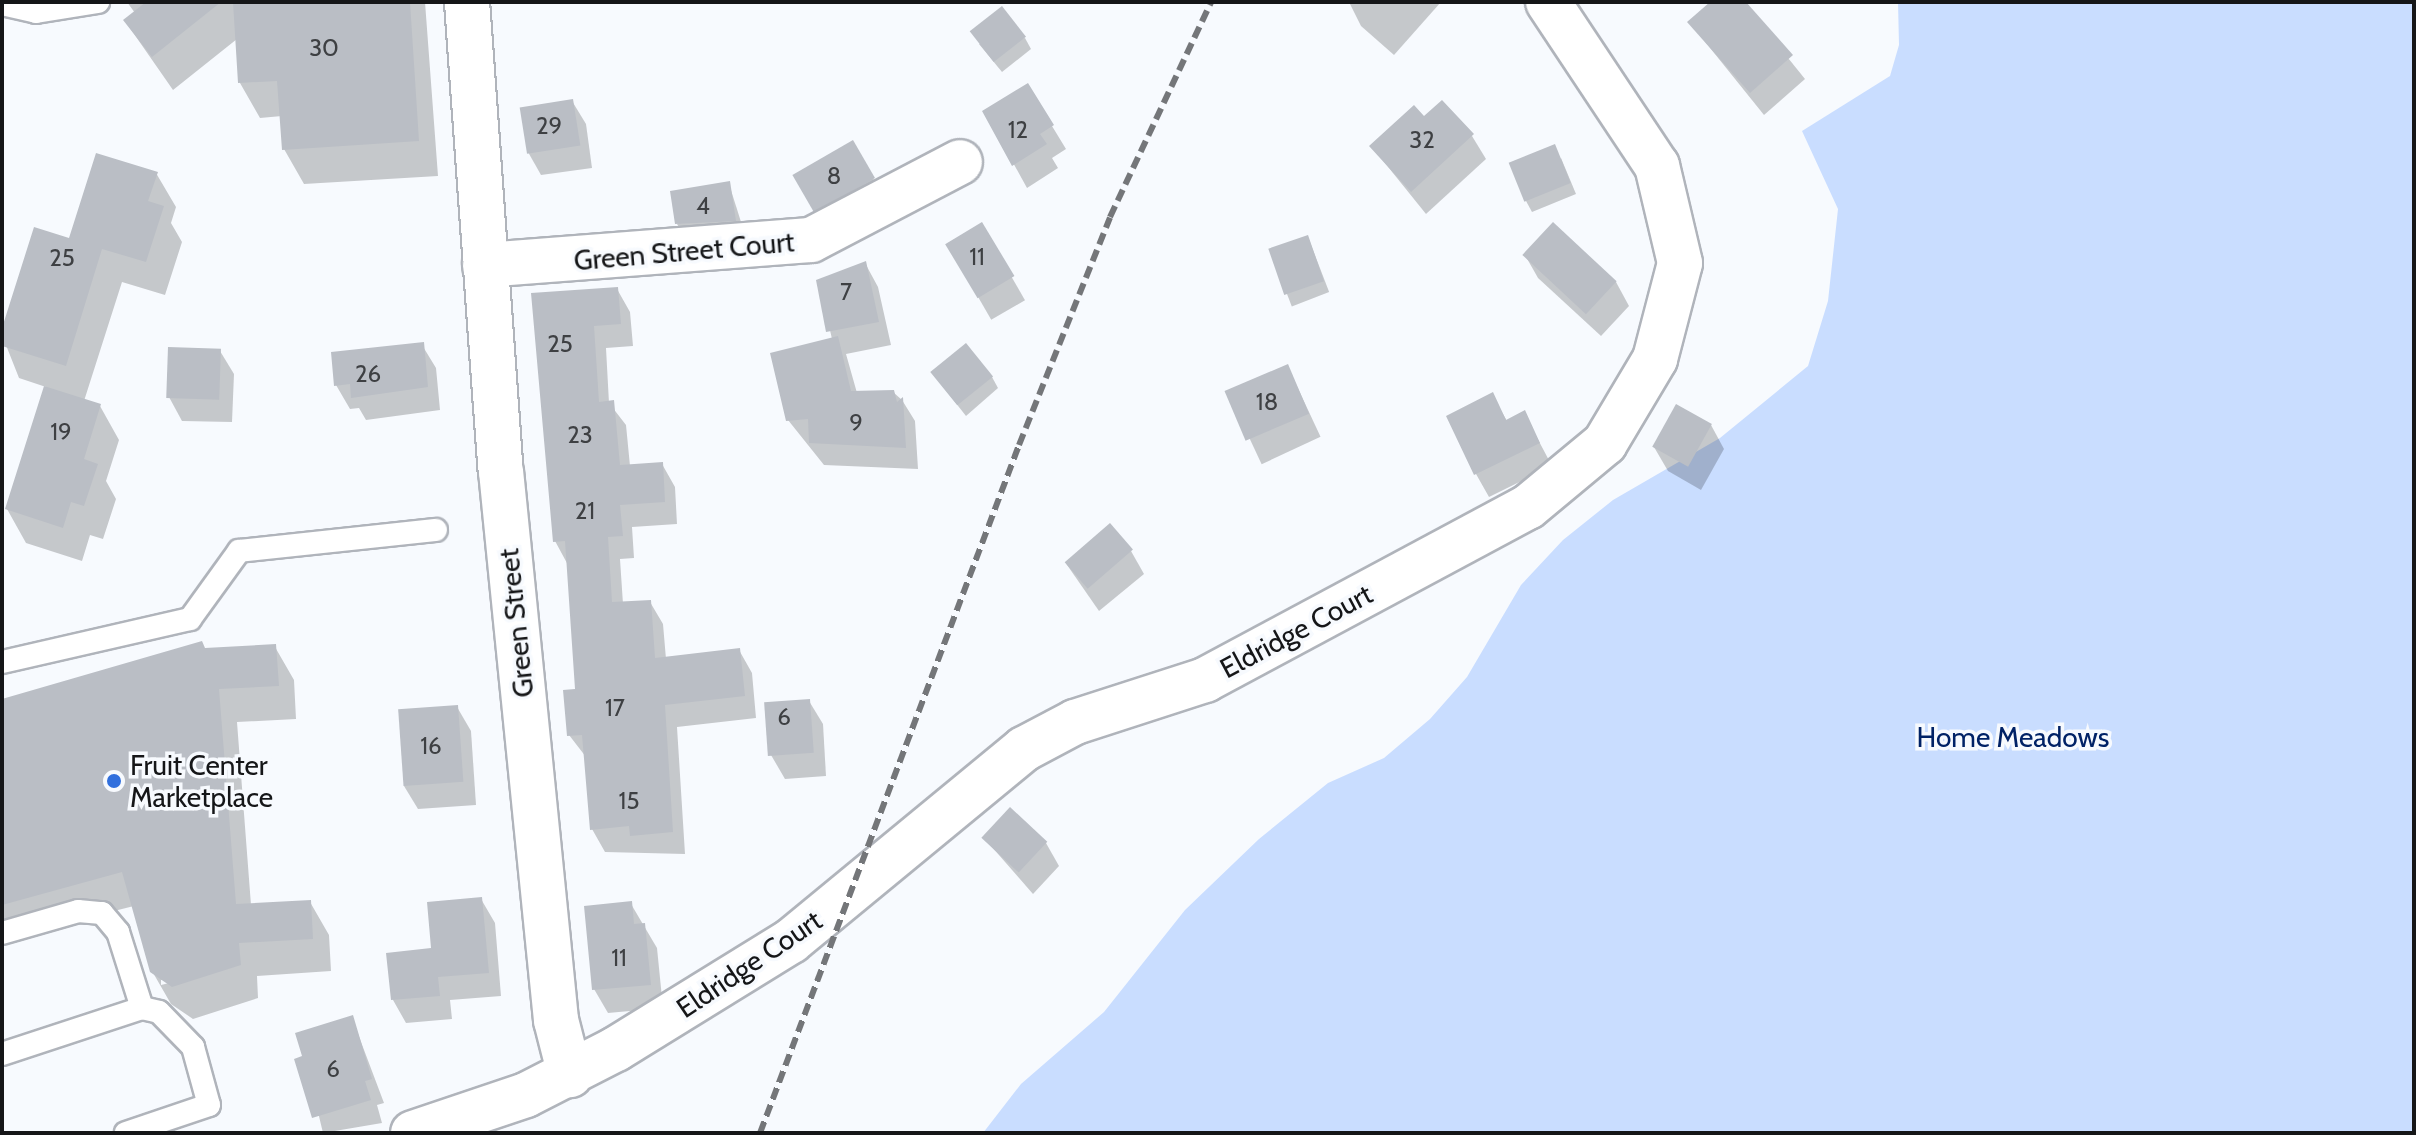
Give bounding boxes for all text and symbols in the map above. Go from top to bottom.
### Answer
house number: 30 [309,34,339,62]
house number: 29 [536,112,562,140]
house number: 12 [1008,116,1028,144]
house number: 32 [1409,126,1435,154]
house number: 8 [827,162,841,190]
house number: 4 [696,192,710,220]
street label: Green Street Court [572,225,796,277]
house number: 11 [969,243,985,271]
house number: 25 [49,244,75,272]
house number: 7 [840,278,852,306]
house number: 25 [547,330,573,358]
house number: 26 [355,360,381,388]
house number: 18 [1256,388,1278,416]
house number: 9 [849,409,863,437]
house number: 19 [50,418,72,446]
house number: 23 [567,421,593,449]
house number: 21 [575,497,595,525]
street label: Green Street [491,547,541,699]
street label: Eldridge Court [1214,577,1378,685]
house number: 17 [605,694,625,722]
house number: 6 [777,703,791,731]
park label: Home Meadows [1917,720,2109,754]
house number: 16 [420,732,442,760]
place label: Fruit Center Marketplace [130,748,273,814]
marker: Fruit Center Marketplace [105,772,123,790]
house number: 15 [619,787,639,815]
street label: Eldridge Court [670,903,828,1025]
house number: 11 [611,944,627,972]
house number: 6 [326,1055,340,1083]

